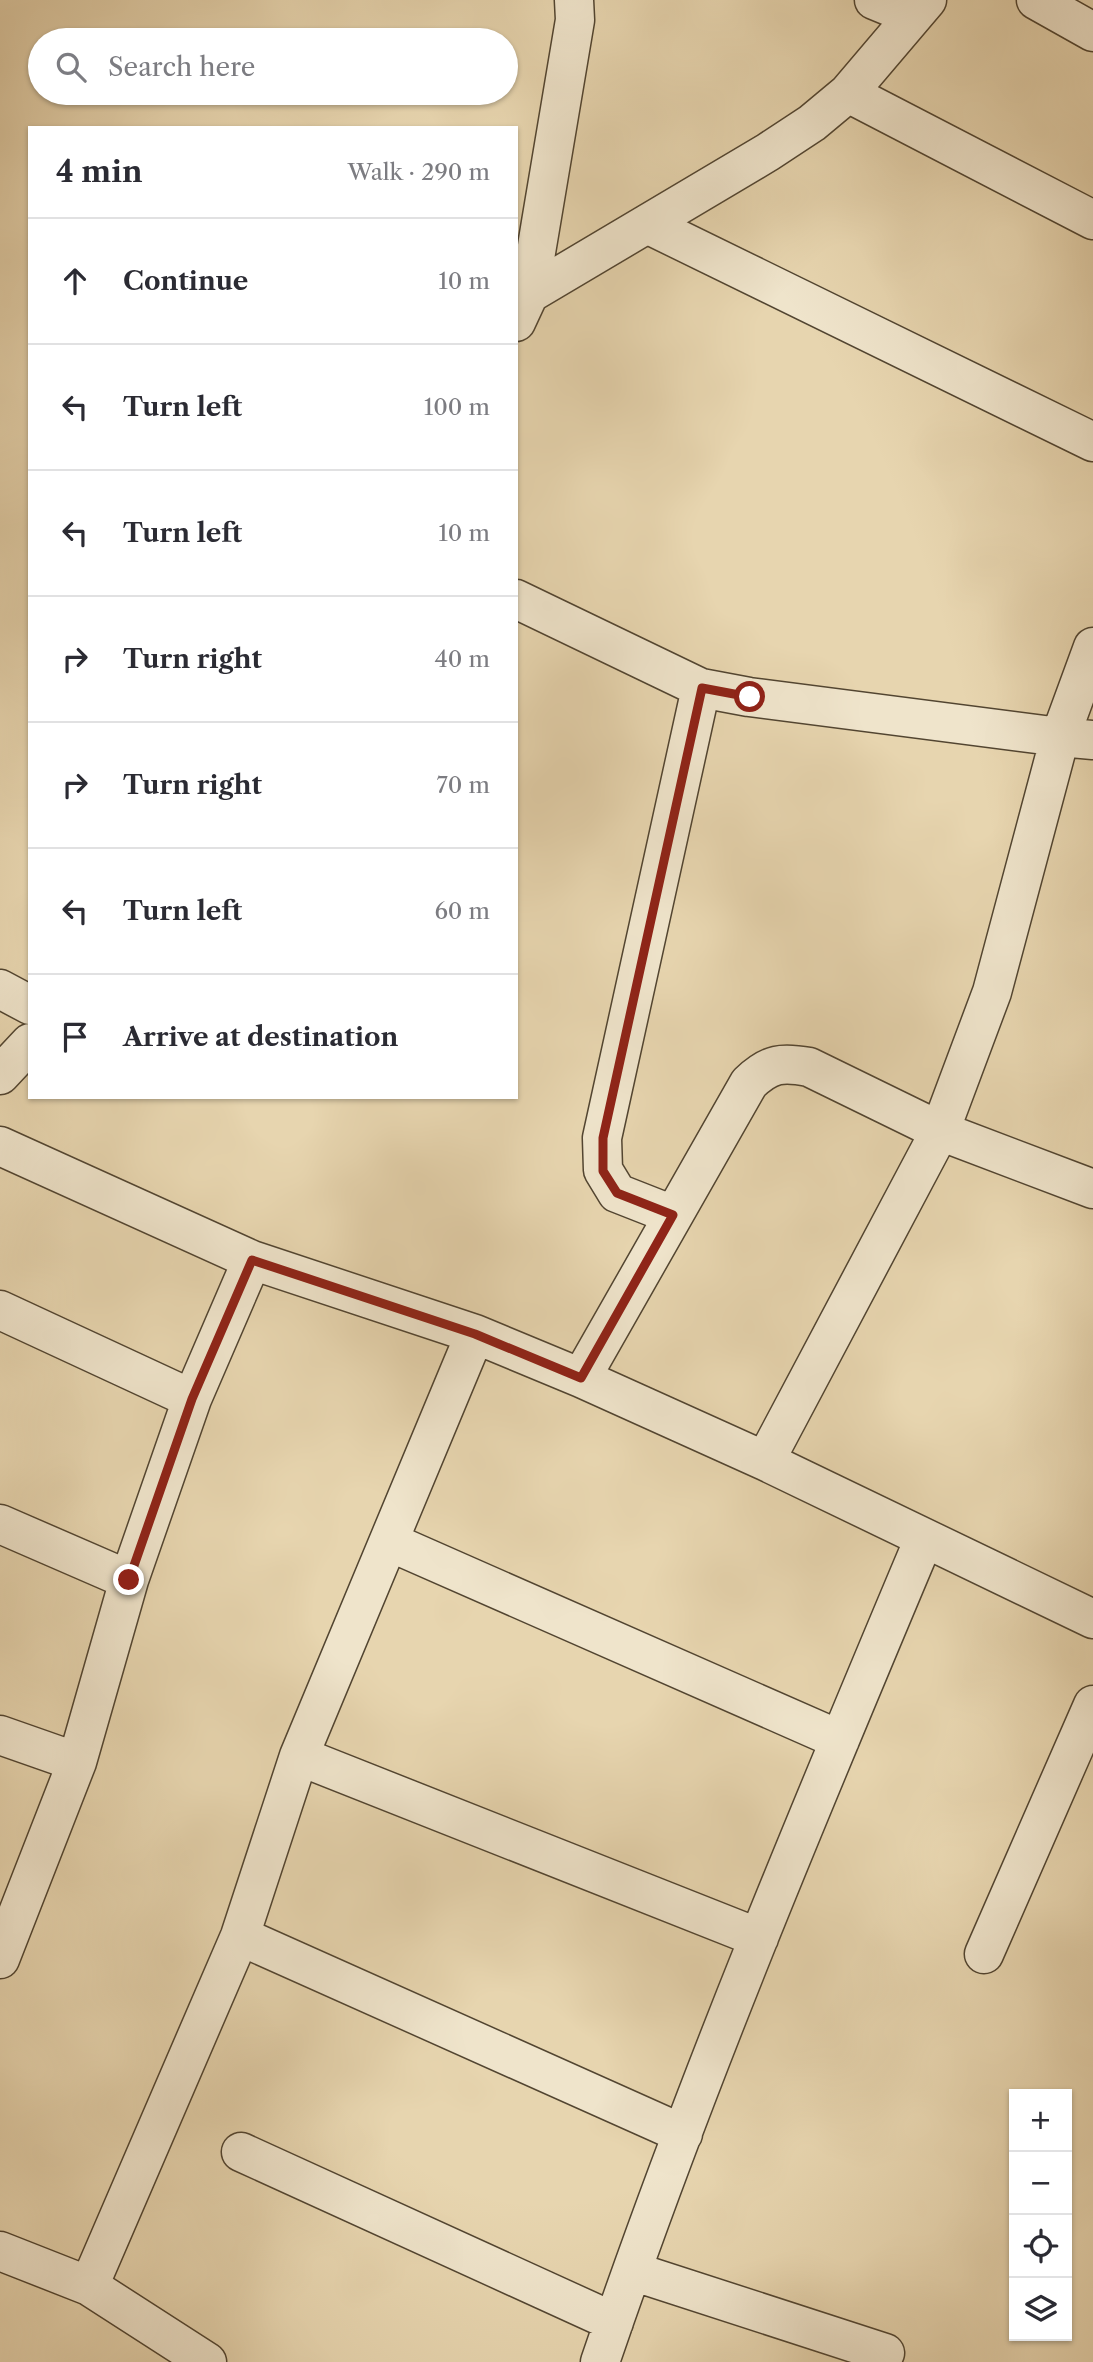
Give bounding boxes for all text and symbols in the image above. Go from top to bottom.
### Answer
search box [28,28,518,105]
icon: search [52,48,90,86]
text: Search here [108,51,255,83]
text: 4 min [56,153,142,190]
text: Walk · 290 m [348,158,490,186]
icon: ahead [56,262,94,300]
text: Continue [123,265,248,297]
text: 10 m [438,267,490,295]
icon: left [56,388,94,426]
text: Turn left [123,391,242,423]
text: 100 m [424,393,490,421]
icon: left [56,514,94,552]
text: Turn left [123,517,242,549]
text: 10 m [438,519,490,547]
icon: right [56,640,94,678]
text: Turn right [123,643,262,675]
text: 40 m [435,645,490,673]
route start [734,681,765,712]
icon: right [56,766,94,804]
text: Turn right [123,769,262,801]
text: 70 m [437,771,490,799]
icon: left [56,892,94,930]
text: Turn left [123,895,242,927]
text: 60 m [434,897,490,925]
icon: arrive [56,1018,94,1056]
text: Arrive at destination [123,1021,398,1053]
route end [113,1564,144,1595]
map controls [1009,2089,1072,2341]
button: + [1009,2089,1072,2152]
button: − [1009,2152,1072,2215]
button: locate [1009,2215,1072,2278]
button: layers [1009,2278,1072,2341]

